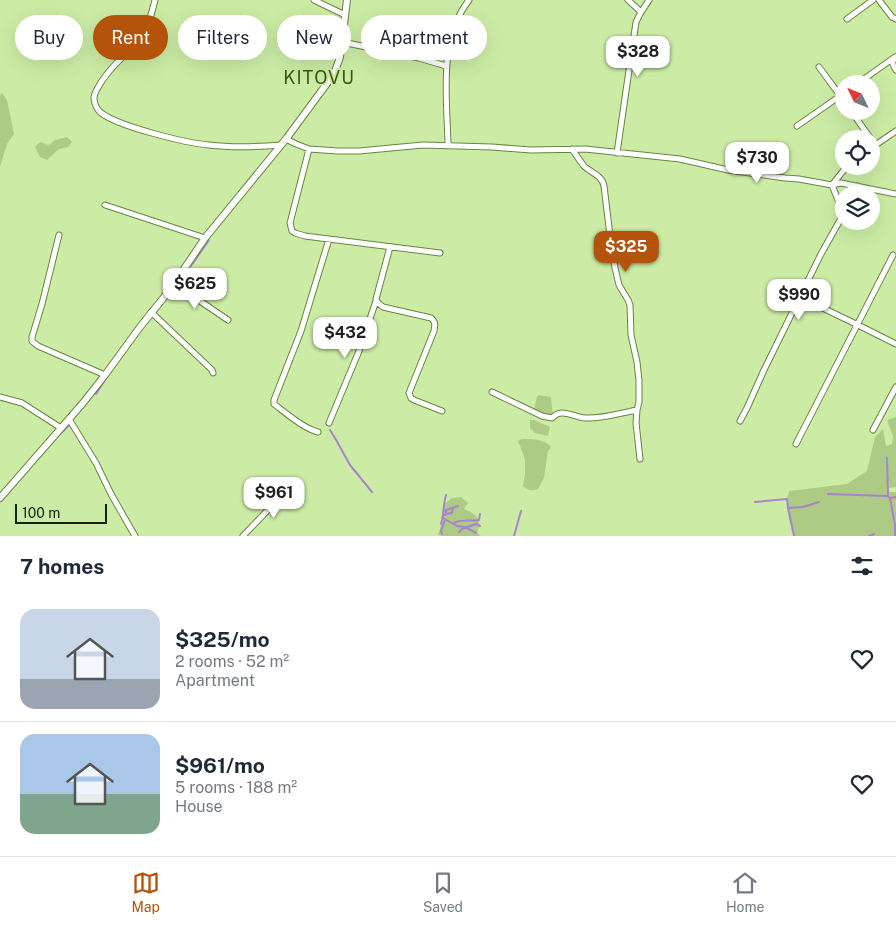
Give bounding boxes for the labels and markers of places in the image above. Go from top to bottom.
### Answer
pin: $328 [608,36,668,78]
pin: $730 [727,142,787,184]
pin: $325 [596,230,656,273]
pin: $625 [165,268,225,310]
pin: $990 [769,278,829,321]
pin: $432 [315,316,375,359]
pin: $961 [244,476,304,519]

